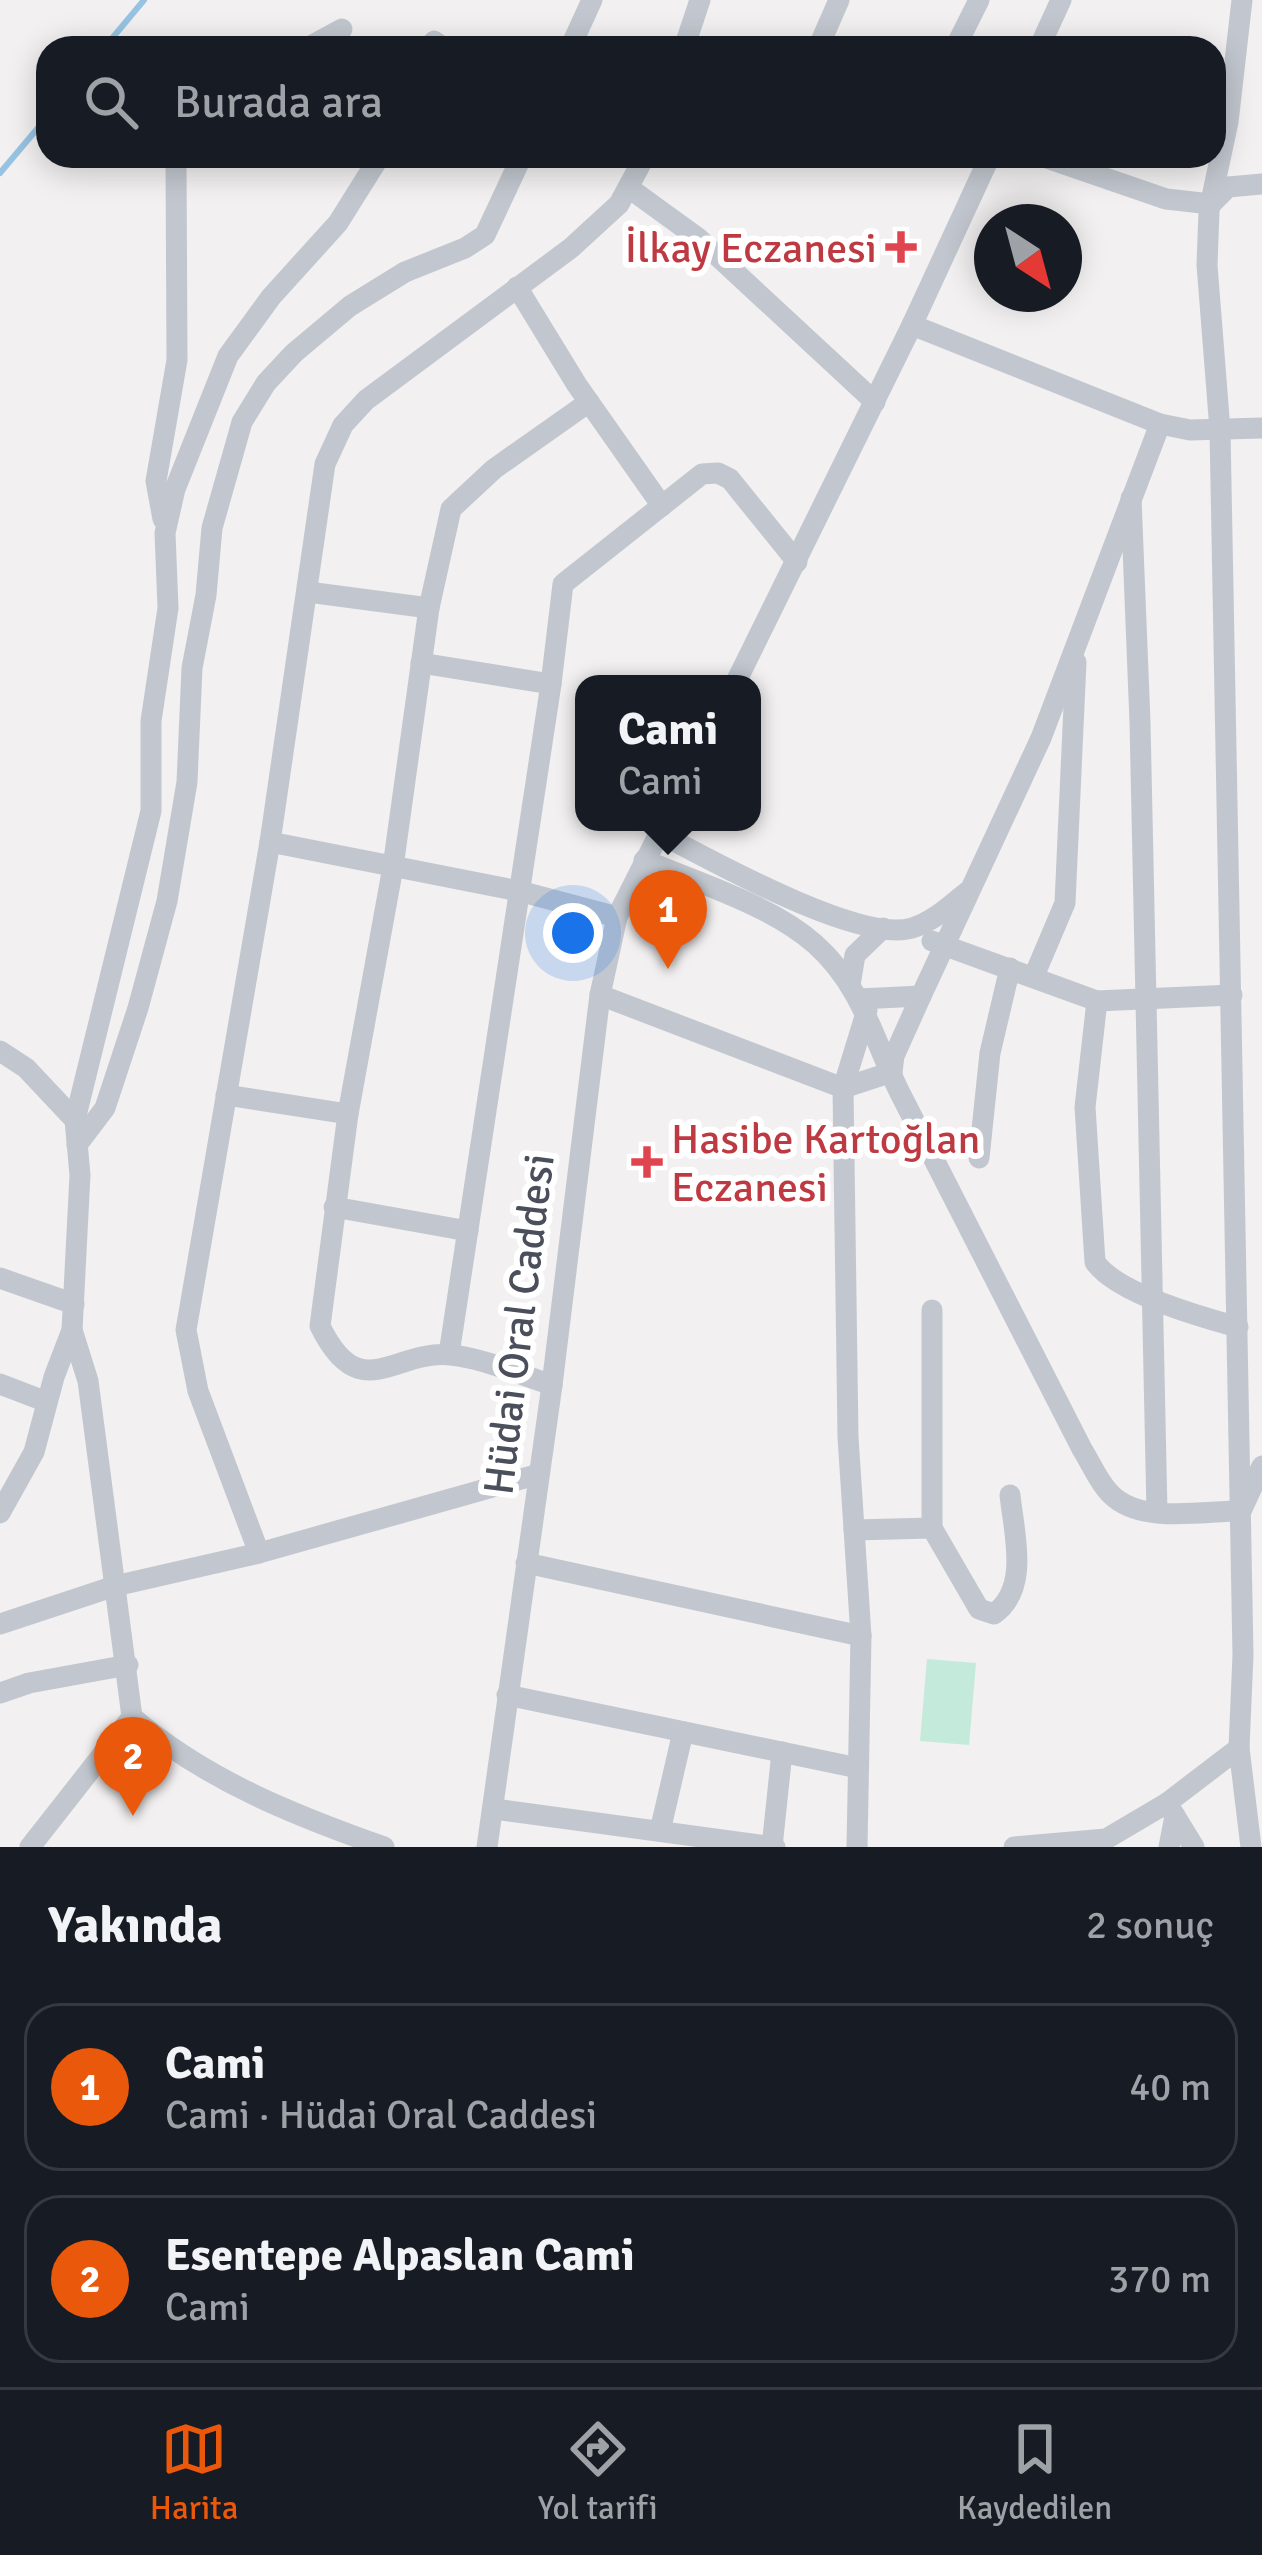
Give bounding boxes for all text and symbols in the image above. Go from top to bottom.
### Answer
search box [36,36,1226,168]
icon: search [78,69,144,135]
text: Burada ara [174,75,383,130]
north arrow [974,204,1082,312]
place label: İlkay Eczanesi [625,223,877,274]
marker: İlkay Eczanesi [888,234,914,260]
popup [575,675,761,831]
text: Cami [618,702,718,757]
text: Cami [618,757,703,805]
pin: 1 [629,870,707,969]
your location [543,903,603,963]
place label: Hasibe Kartoğlan Eczanesi [671,1114,980,1213]
marker: Hasibe Kartoğlan Eczanesi [634,1149,660,1175]
street label: Hüdai Oral Caddesi [473,1151,566,1497]
pin: 2 [94,1717,172,1816]
text: Yakında [48,1894,222,1957]
text: 2 sonuç [1086,1901,1214,1949]
text: Cami [165,2036,265,2091]
text: 1 [79,2063,101,2111]
text: 40 m [1129,2063,1211,2111]
text: Cami · Hüdai Oral Caddesi [165,2091,597,2139]
text: Esentepe Alpaslan Cami [165,2228,635,2283]
text: 2 [79,2255,101,2303]
text: 370 m [1108,2255,1211,2303]
text: Cami [165,2283,250,2331]
tab: Harita [150,2416,238,2529]
tab: Yol tarifi [538,2416,658,2529]
tab: Kaydedilen [957,2416,1112,2529]

